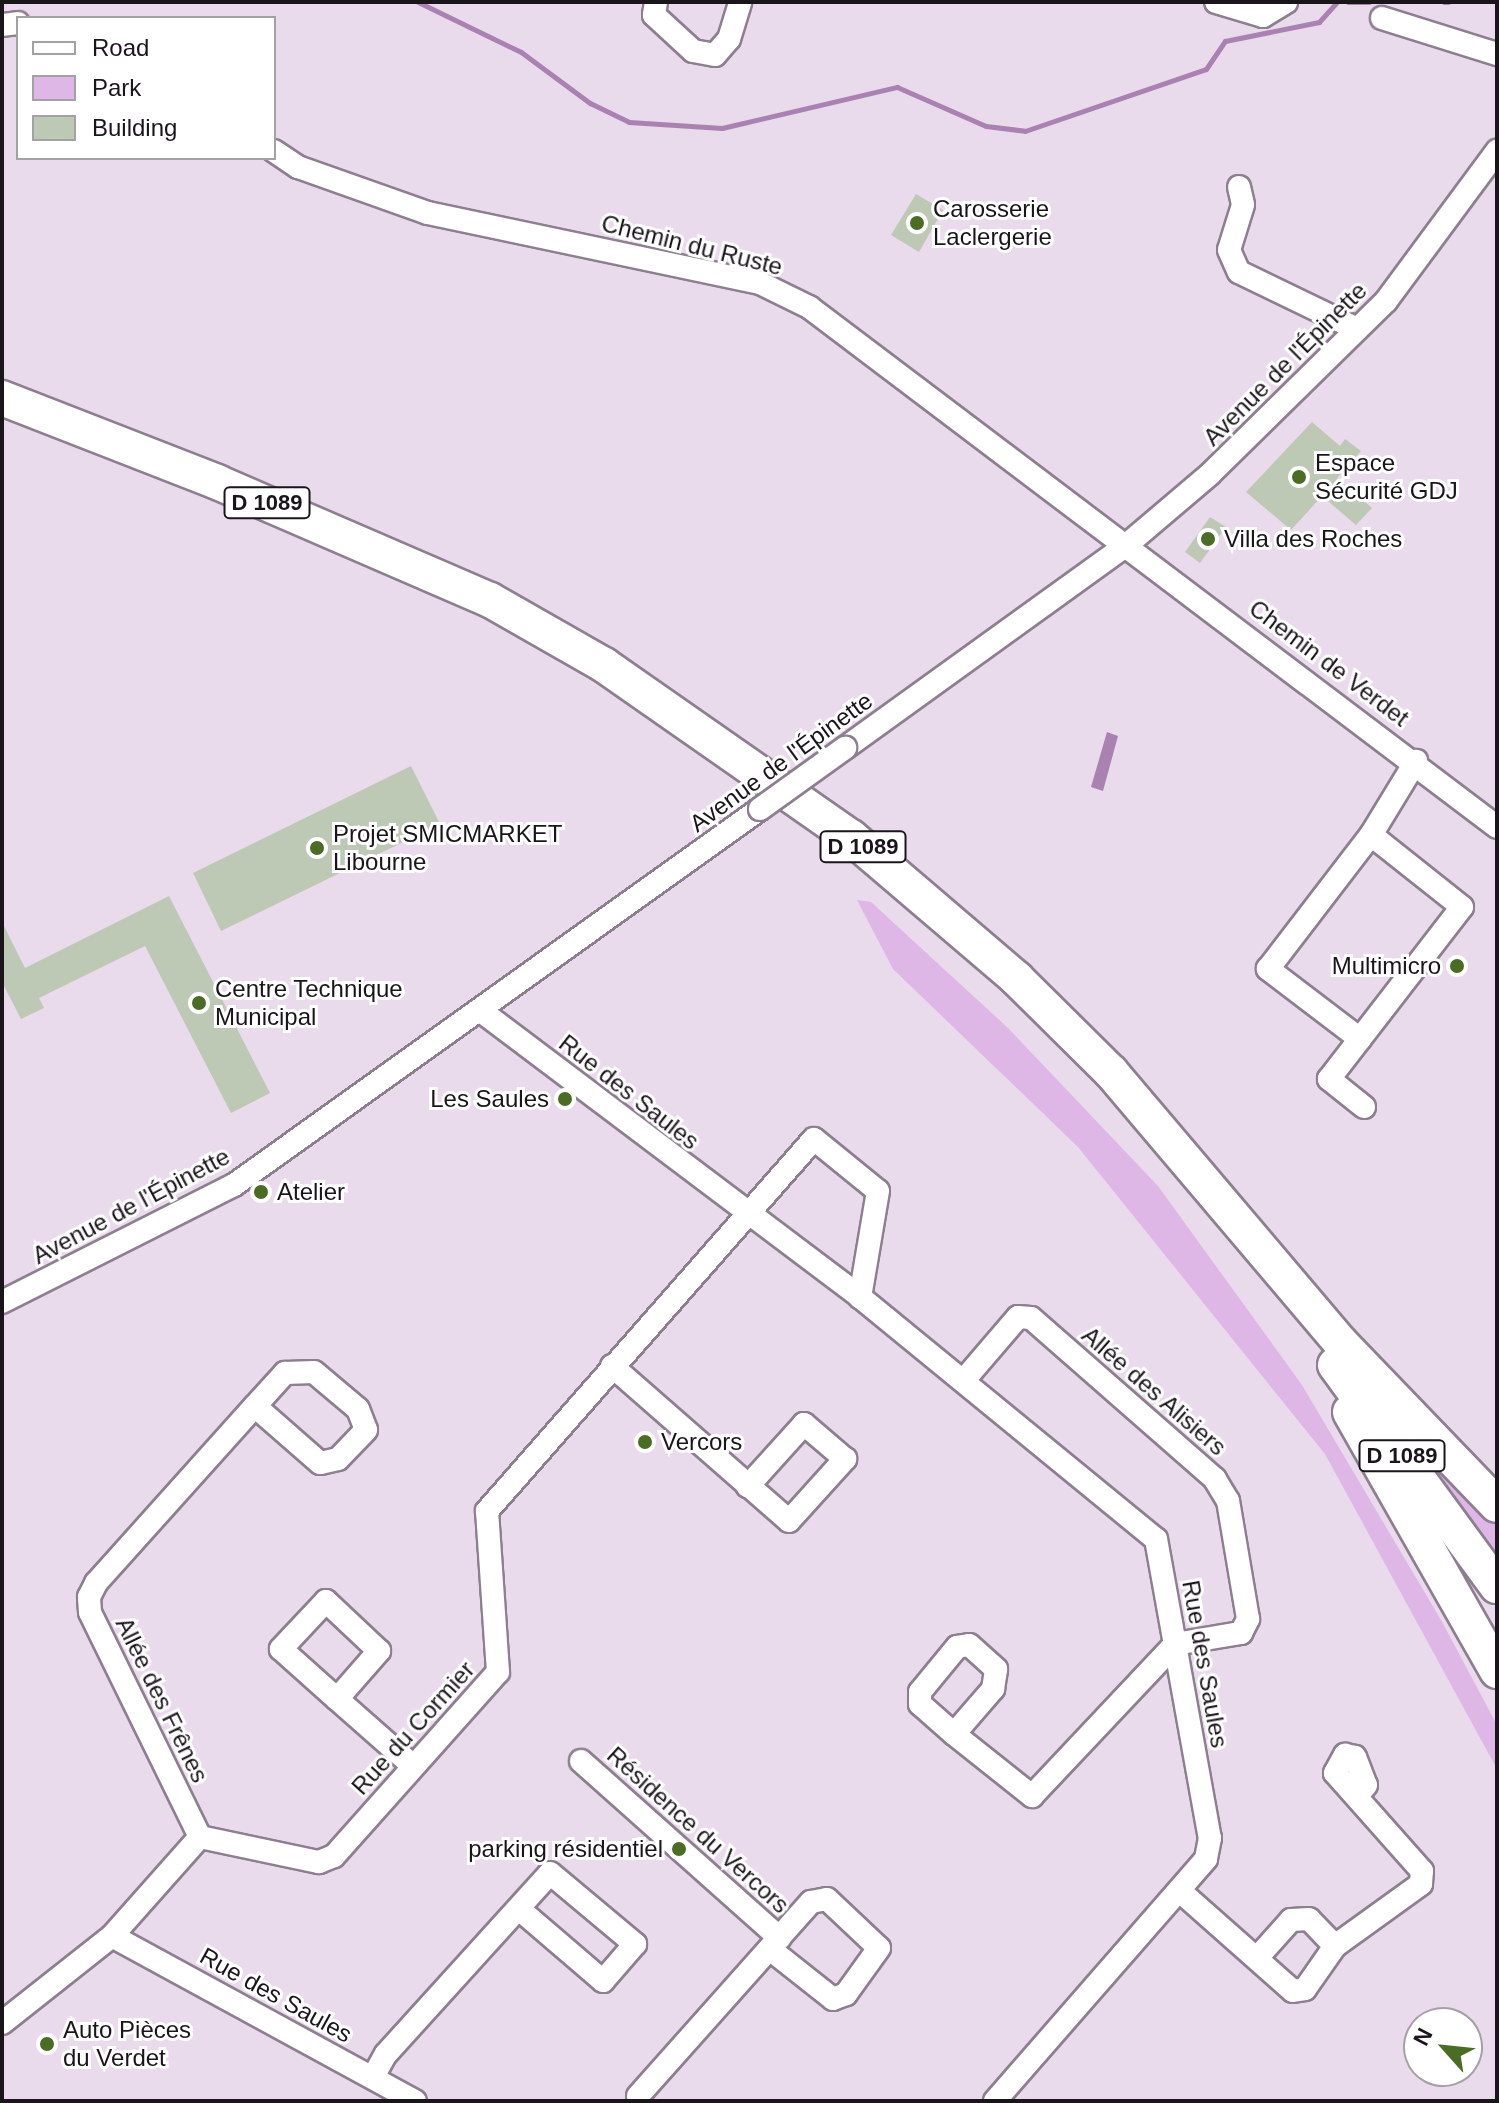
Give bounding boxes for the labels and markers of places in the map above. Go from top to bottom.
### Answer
place label: Carosserie Laclergerie [933,195,1052,251]
marker: Carosserie Laclergerie [908,214,926,232]
place label: Espace Sécurité GDJ [1315,449,1458,505]
marker: Espace Sécurité GDJ [1290,468,1308,486]
place label: Villa des Roches [1224,525,1402,553]
marker: Villa des Roches [1199,530,1217,548]
place label: Projet SMICMARKET Libourne [333,820,562,876]
marker: Projet SMICMARKET Libourne [308,839,326,857]
place label: Multimicro [1332,952,1441,980]
marker: Multimicro [1448,957,1466,975]
place label: Centre Technique Municipal [215,975,403,1031]
marker: Centre Technique Municipal [190,994,208,1012]
place label: Les Saules [430,1085,549,1113]
marker: Les Saules [556,1090,574,1108]
place label: Atelier [277,1178,345,1206]
marker: Atelier [252,1183,270,1201]
place label: Vercors [661,1428,742,1456]
marker: Vercors [636,1433,654,1451]
place label: parking résidentiel [468,1835,663,1863]
marker: parking résidentiel [670,1840,688,1858]
place label: Auto Pièces du Verdet [63,2016,191,2072]
marker: Auto Pièces du Verdet [38,2035,56,2053]

